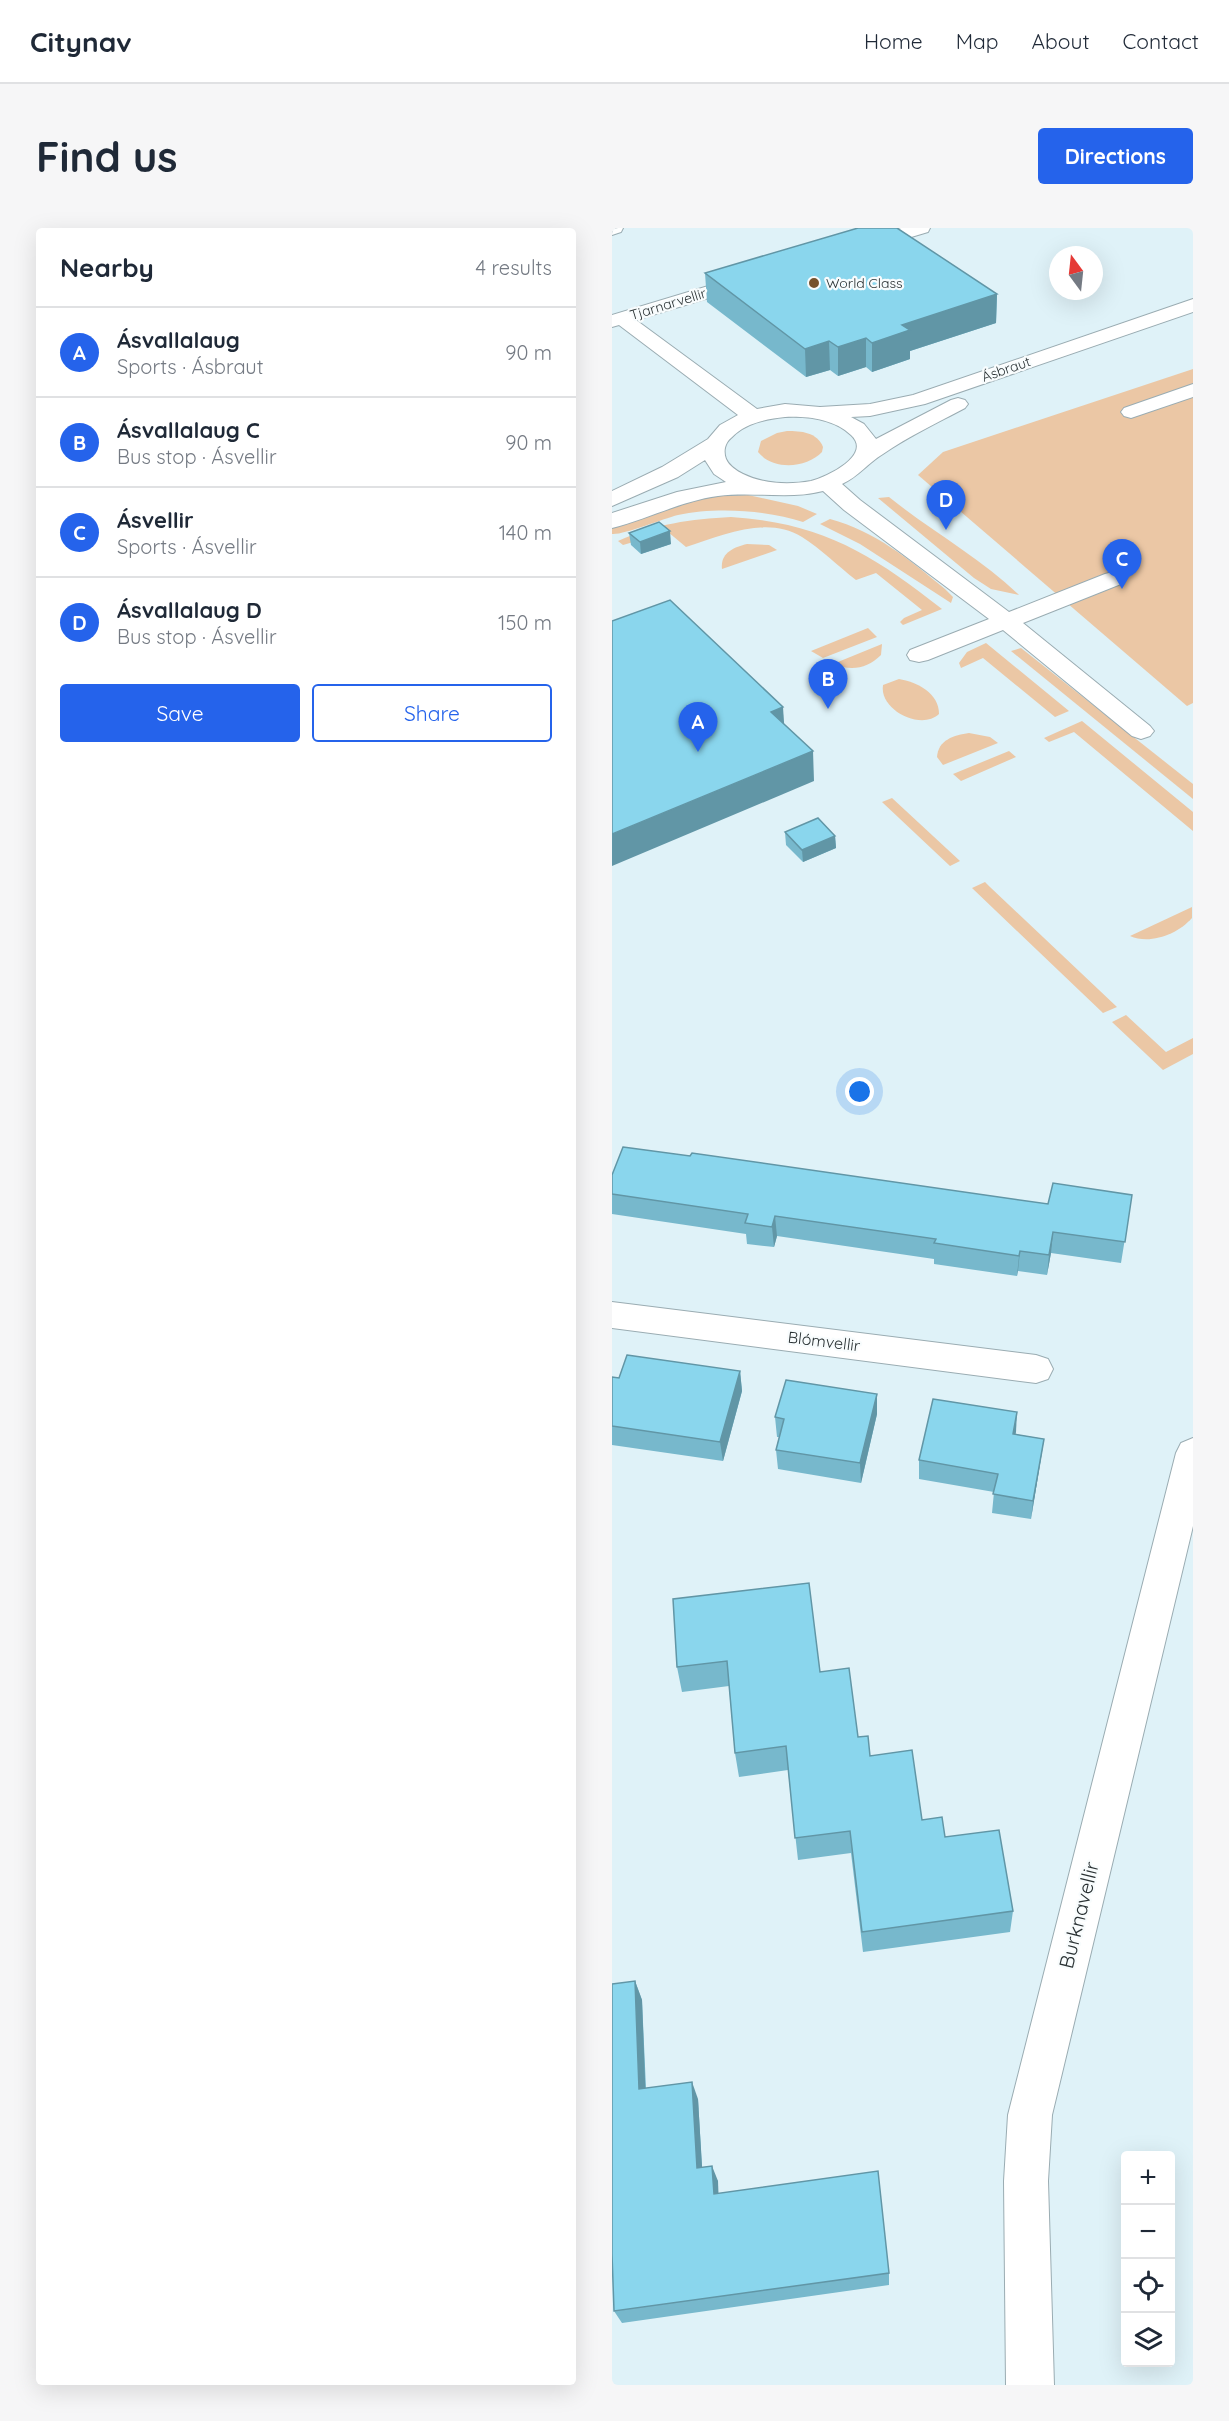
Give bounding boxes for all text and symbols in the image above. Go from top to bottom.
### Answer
text: Citynav [30,24,132,59]
text: Home [864,28,923,54]
text: Map [956,28,999,54]
text: About [1032,28,1090,54]
text: Contact [1123,28,1199,54]
button: Directions [1038,128,1193,184]
text: Find us [36,130,178,183]
north arrow [1049,246,1103,300]
text: Nearby [60,251,154,284]
text: 4 results [476,255,552,280]
place label: World Class [826,274,903,292]
marker: World Class [807,276,821,290]
street label: Tjarnarvellir [628,284,709,324]
text: Ásvallalaug [117,326,240,354]
text: A [73,340,86,365]
text: 90 m [505,340,552,365]
street label: Ásbraut [979,352,1033,386]
text: Sports · Ásbraut [117,354,264,379]
text: Ásvallalaug C [117,416,260,444]
text: B [73,430,86,455]
text: 90 m [505,430,552,455]
text: Bus stop · Ásvellir [117,444,277,469]
pin: D [926,480,966,530]
text: Ásvellir [117,506,194,534]
text: C [73,520,86,545]
text: 140 m [499,520,552,545]
text: Sports · Ásvellir [117,534,257,559]
pin: C [1102,540,1142,589]
text: Ásvallalaug D [117,596,262,624]
text: D [72,610,87,635]
text: 150 m [498,610,552,635]
text: Bus stop · Ásvellir [117,624,277,649]
pin: B [808,660,848,709]
button: Save [60,684,300,742]
button: Share [312,684,552,742]
pin: A [678,702,718,752]
your location [845,1077,874,1106]
street label: Blómvellir [787,1327,861,1355]
street label: Burknavellir [1053,1859,1104,1971]
map controls [1121,2151,1175,2367]
button: + [1121,2151,1175,2205]
button: − [1121,2205,1175,2259]
button: locate [1121,2259,1175,2313]
button: layers [1121,2313,1175,2367]

